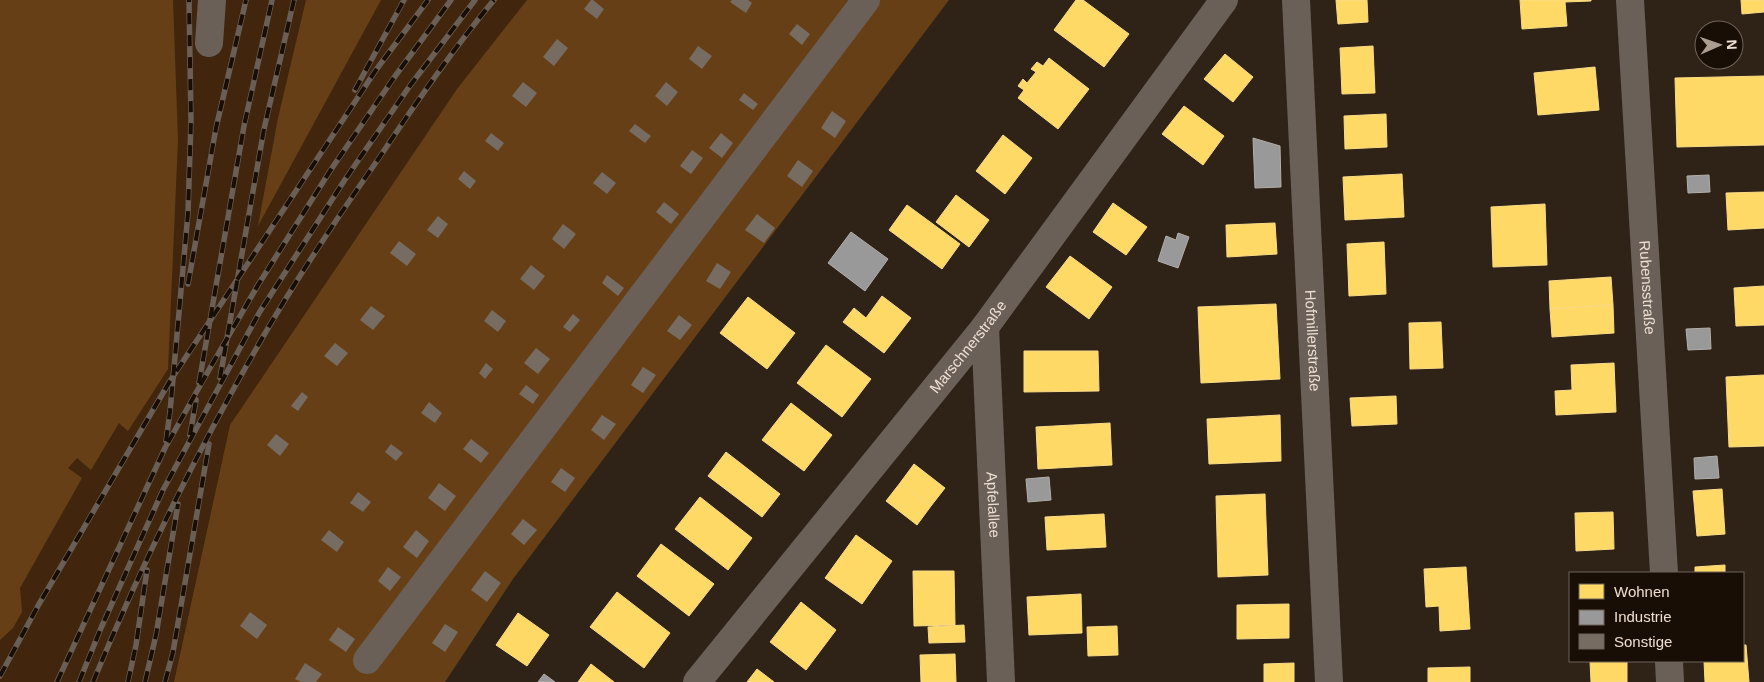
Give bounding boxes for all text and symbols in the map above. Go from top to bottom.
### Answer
north arrow [1694,20,1744,70]
text: N [1724,39,1740,50]
street label: Rubensstraße [1636,240,1659,335]
street label: Hofmillerstraße [1302,289,1324,392]
street label: Marschnerstraße [926,297,1009,396]
street label: Apfelallee [984,471,1003,538]
legend [1569,572,1744,662]
text: Wohnen [1614,583,1670,600]
text: Industrie [1614,608,1672,625]
text: Sonstige [1614,633,1672,650]

